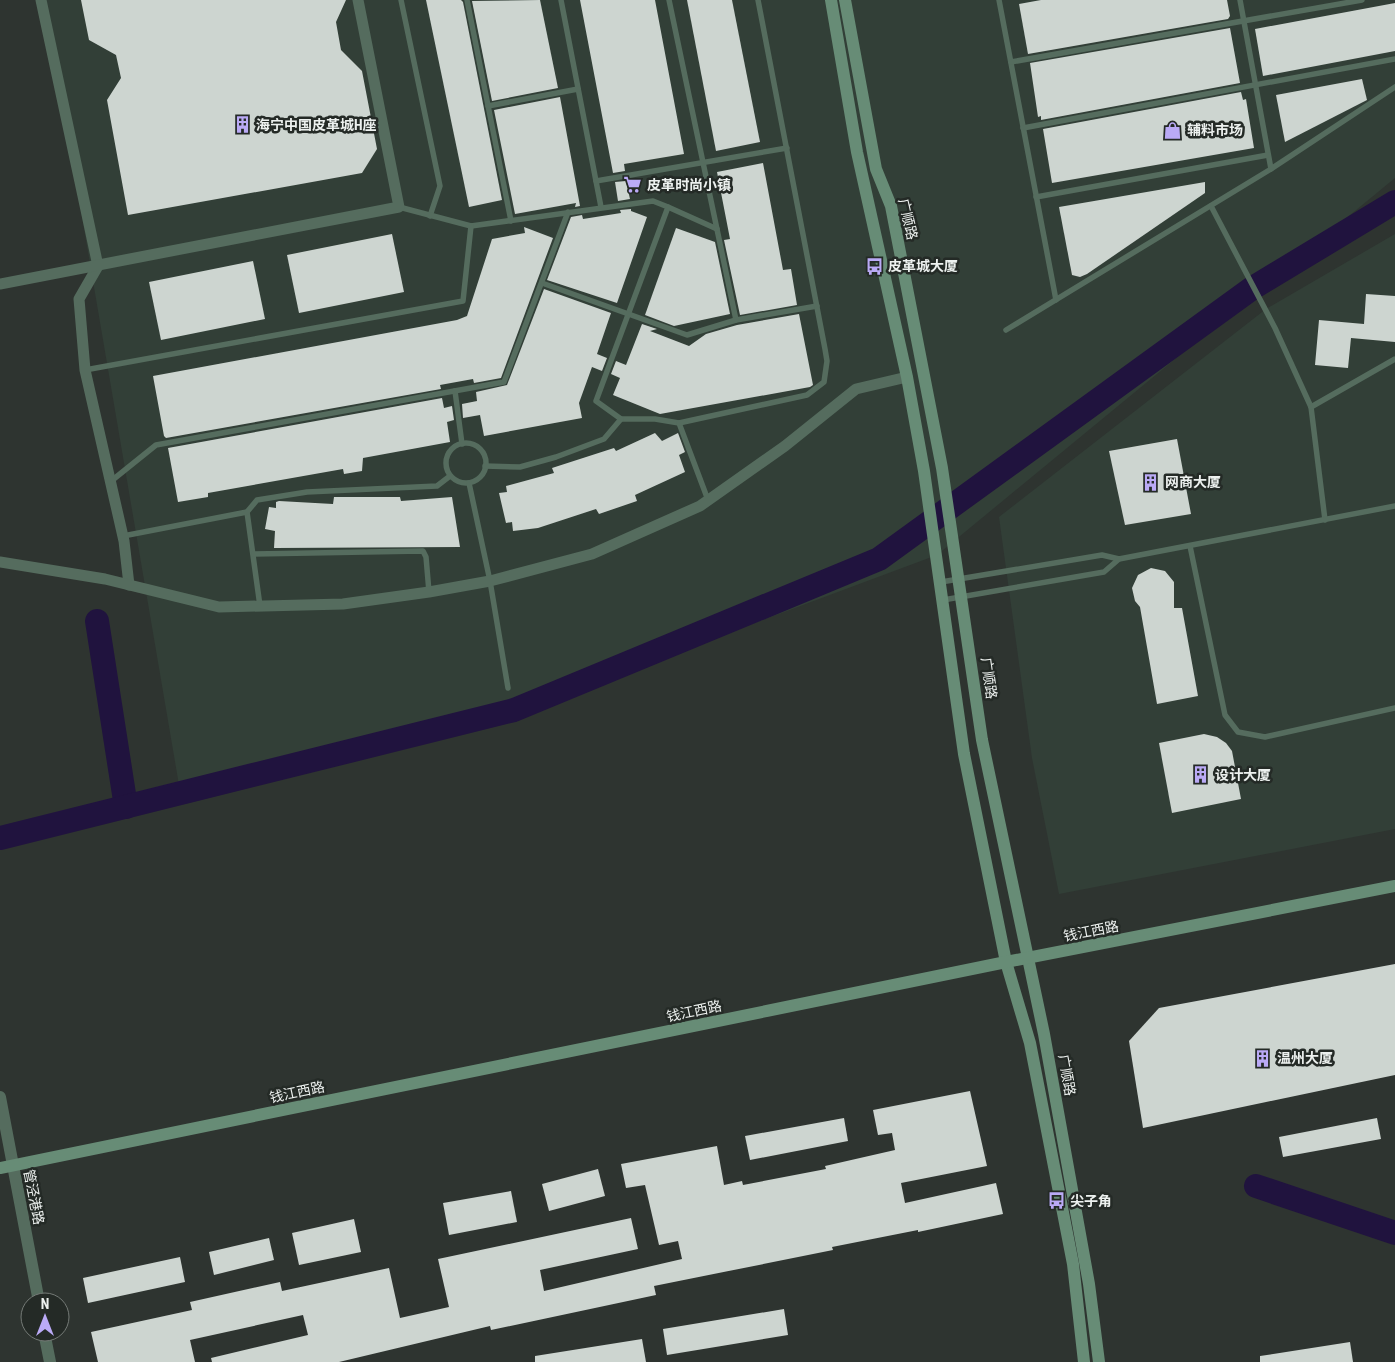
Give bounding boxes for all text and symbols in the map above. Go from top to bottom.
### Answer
building icon: 海宁中国皮革城H座 [232,115,252,135]
place label: 海宁中国皮革城H座 [256,117,377,133]
shop icon: 辅料市场 [1163,120,1183,140]
place label: 辅料市场 [1187,122,1243,138]
supermarket icon: 皮革时尚小镇 [623,175,643,195]
place label: 皮革时尚小镇 [647,177,731,193]
street label: 广顺路 [895,197,921,241]
bus stop icon: 皮革城大厦 [864,256,884,276]
place label: 皮革城大厦 [888,258,958,274]
building icon: 网商大厦 [1141,472,1161,492]
place label: 网商大厦 [1165,474,1221,490]
street label: 广顺路 [978,656,1000,700]
building icon: 设计大厦 [1191,765,1211,785]
place label: 设计大厦 [1215,767,1271,783]
street label: 钱江西路 [1062,918,1120,944]
street label: 钱江西路 [665,997,723,1025]
building icon: 温州大厦 [1253,1048,1273,1068]
place label: 温州大厦 [1277,1050,1333,1066]
street label: 广顺路 [1055,1053,1079,1097]
street label: 钱江西路 [268,1078,326,1106]
street label: 管泾港路 [21,1168,47,1226]
bus stop icon: 尖子角 [1046,1191,1066,1211]
place label: 尖子角 [1070,1193,1112,1209]
north arrow [20,1292,70,1342]
text: N [41,1296,49,1312]

